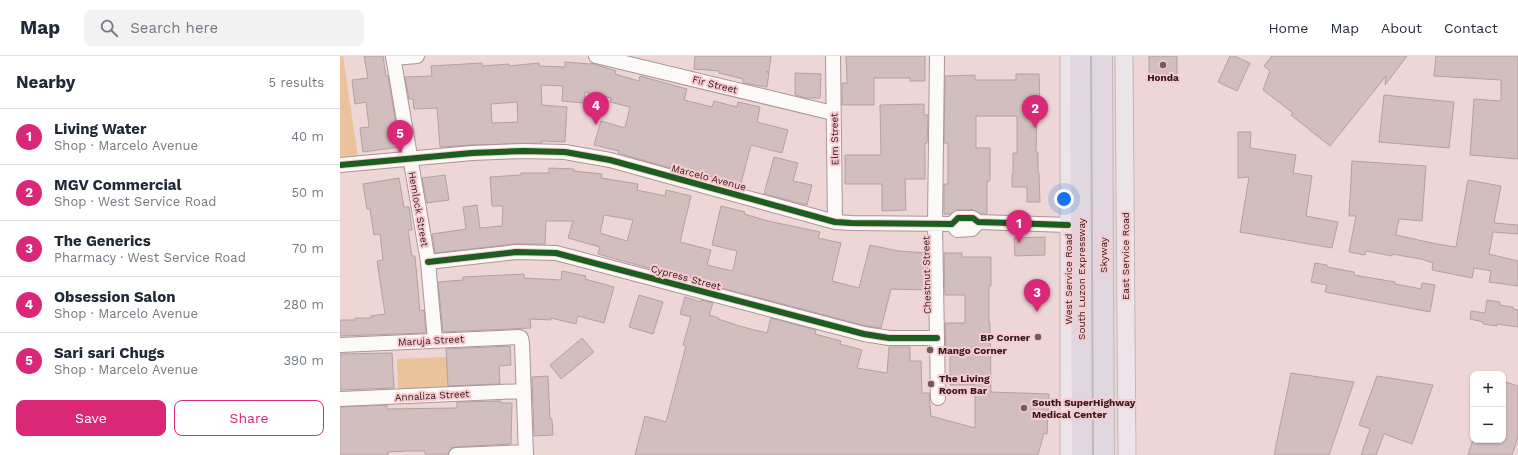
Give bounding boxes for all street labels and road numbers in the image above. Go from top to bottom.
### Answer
street label: Fir Street [691,74,739,96]
street label: Elm Street [829,112,840,165]
street label: Marcelo Avenue [670,162,748,193]
street label: Hemlock Street [406,171,431,248]
street label: East Service Road [1120,212,1131,300]
street label: South Luzon Expressway [1076,217,1087,340]
street label: West Service Road [1063,233,1074,325]
street label: Chestnut Street [920,235,933,314]
street label: Skyway [1098,236,1109,273]
street label: Cypress Street [650,263,723,292]
street label: Maruja Street [398,333,465,348]
street label: Annaliza Street [394,388,470,403]

